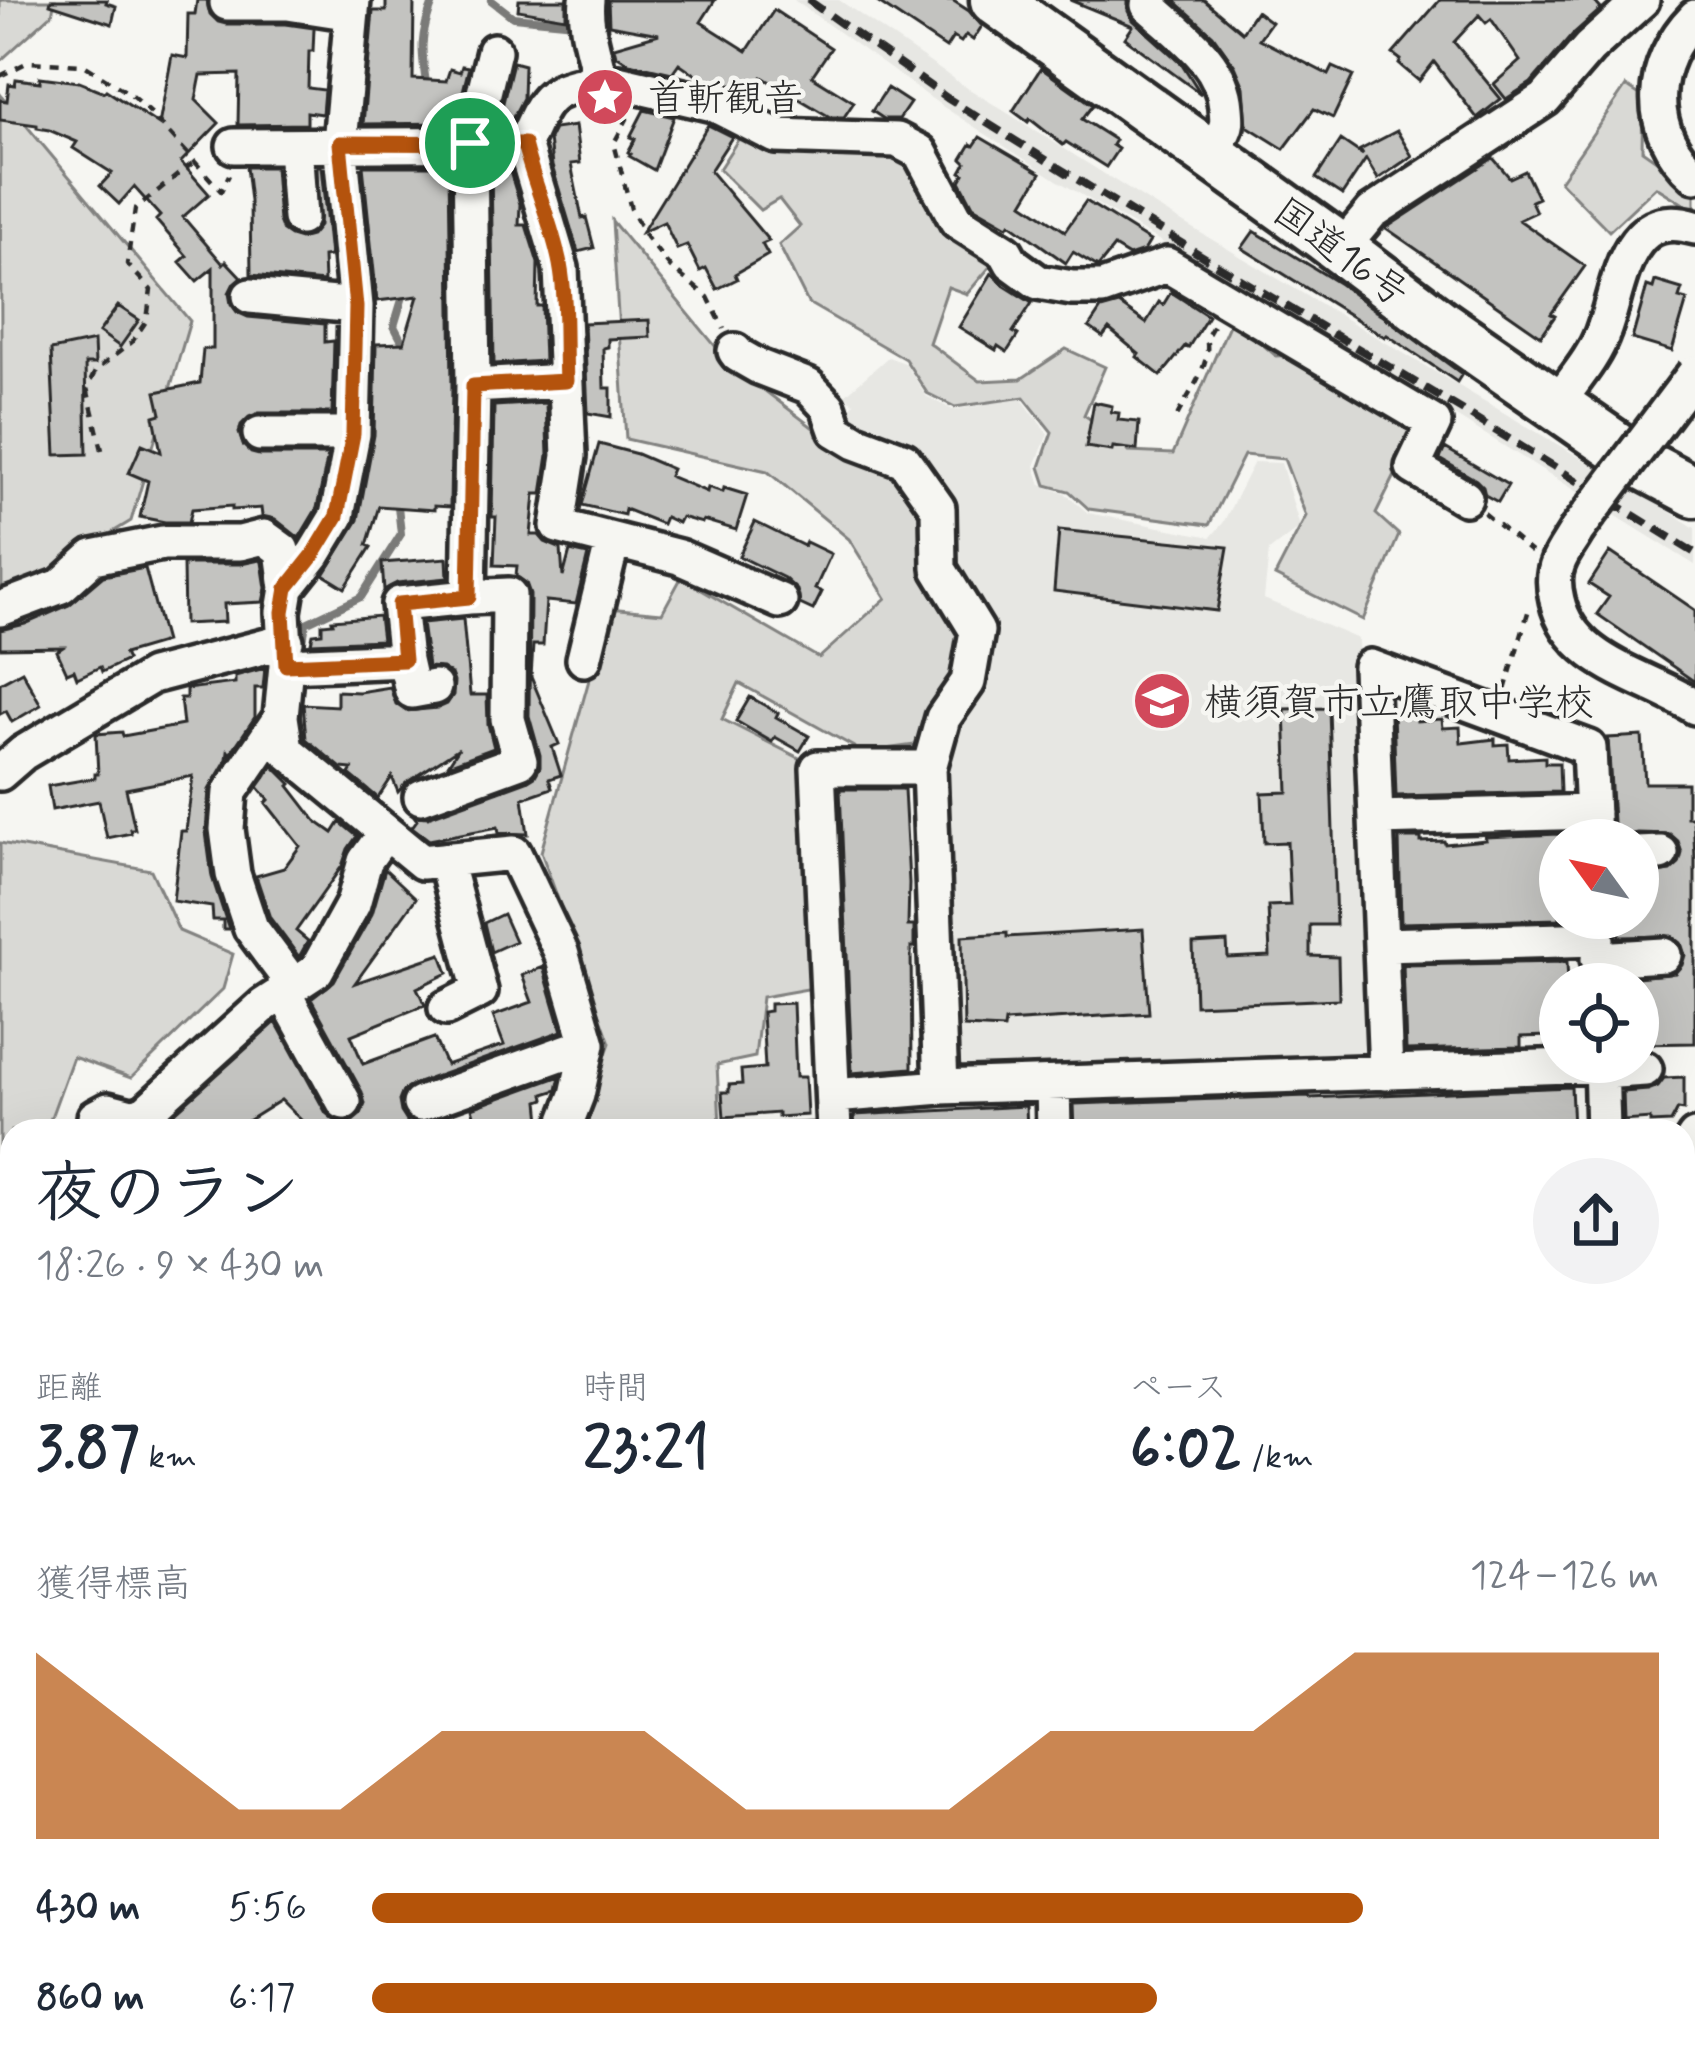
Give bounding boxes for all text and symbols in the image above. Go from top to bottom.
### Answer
place icon: 首斬観音 [574,66,636,128]
place label: 首斬観音 [647,75,803,126]
pin [419,92,521,194]
icon: arrive [437,110,503,176]
street label: 国道16号 [1262,187,1418,320]
school or university icon: 横須賀市立鷹取中学校 [1131,670,1193,732]
place label: 横須賀市立鷹取中学校 [1204,679,1594,730]
north arrow [1539,819,1659,939]
map controls [1539,819,1659,1083]
button: locate [1539,963,1659,1083]
text: 夜のラン [36,1153,300,1239]
button: share [1533,1158,1659,1284]
text: 18:26 · 9 × 430 m [36,1241,324,1292]
text: 距離 [36,1367,102,1411]
text: 時間 [583,1367,649,1411]
text: ペース [1130,1367,1227,1411]
text: 3.87 [36,1411,140,1490]
text: 23:21 [583,1411,709,1490]
text: 6:02 [1130,1411,1242,1490]
text: km [140,1436,197,1480]
text: /km [1242,1436,1313,1480]
text: 124–126 m [1470,1551,1659,1602]
text: 獲得標高 [36,1560,192,1611]
text: 430 m [36,1883,140,1934]
text: 5:56 [228,1883,307,1934]
text: 860 m [36,1973,145,2024]
text: 6:17 [228,1973,295,2024]

